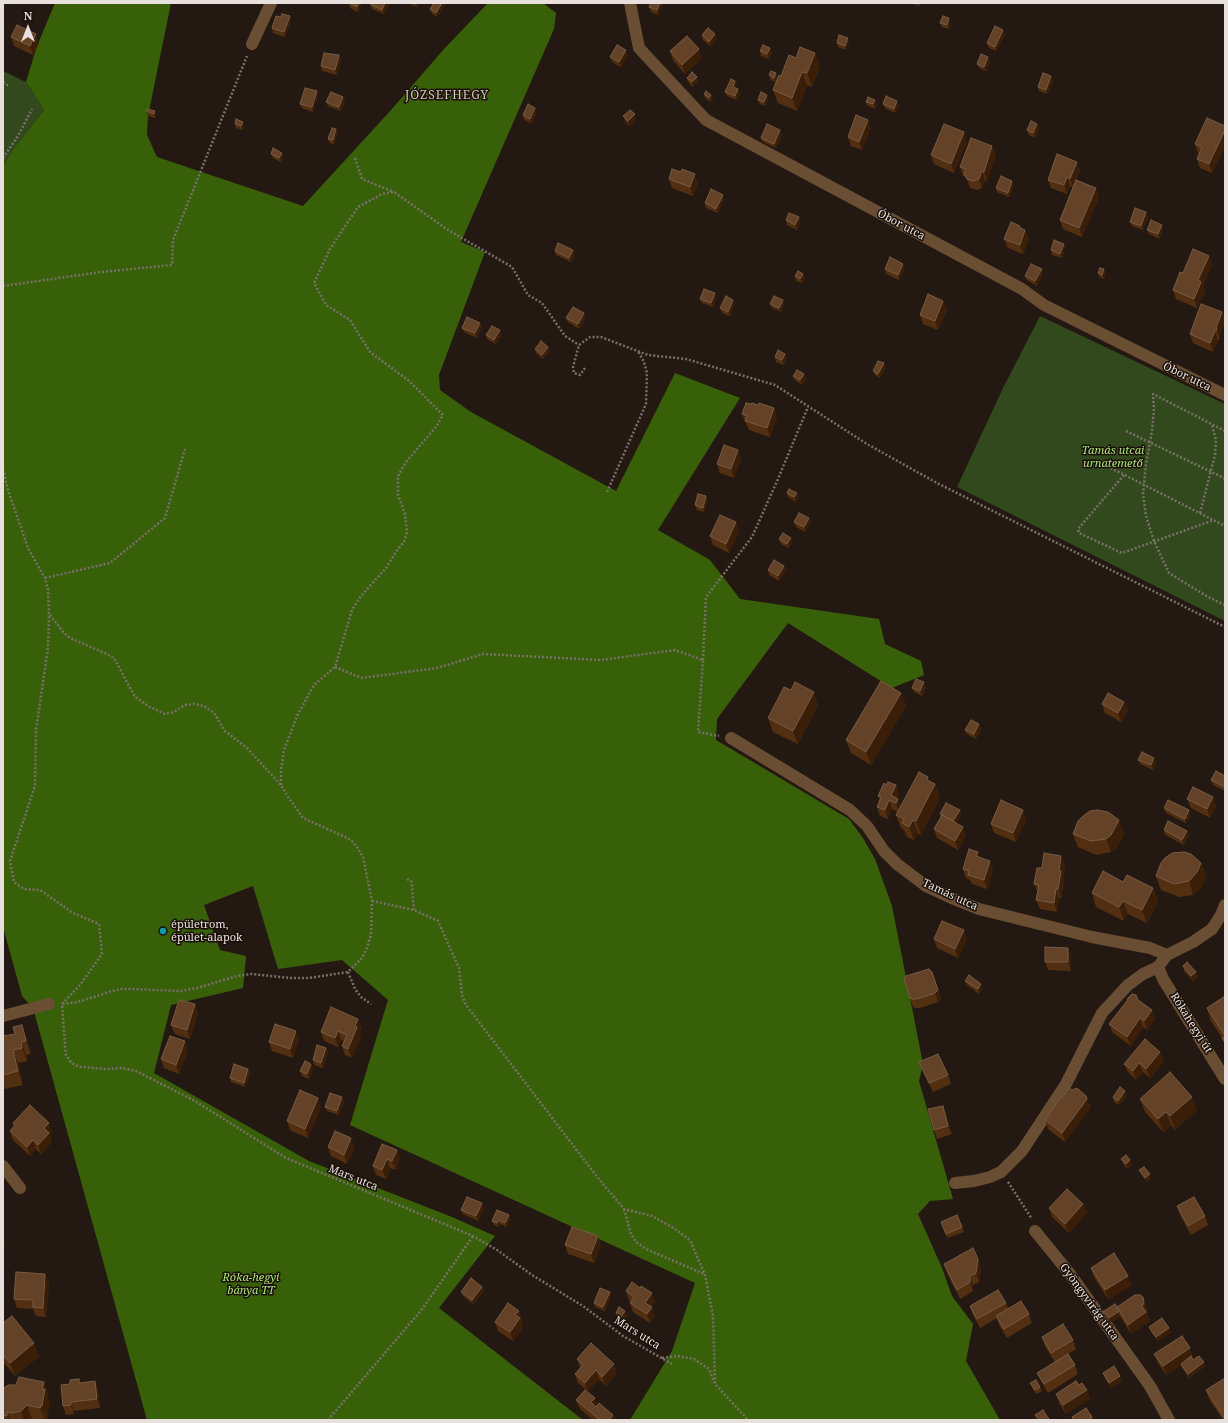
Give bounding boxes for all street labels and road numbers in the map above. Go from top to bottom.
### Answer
street label: Óbor utca [875,207,927,243]
street label: Óbor utca [1161,360,1213,394]
street label: Tamás utca [920,876,980,914]
street label: Rókahegyi út [1167,990,1215,1056]
street label: Mars utca [326,1162,380,1194]
street label: Gyöngyvirág utca [1057,1261,1121,1343]
street label: Mars utca [611,1314,663,1352]

